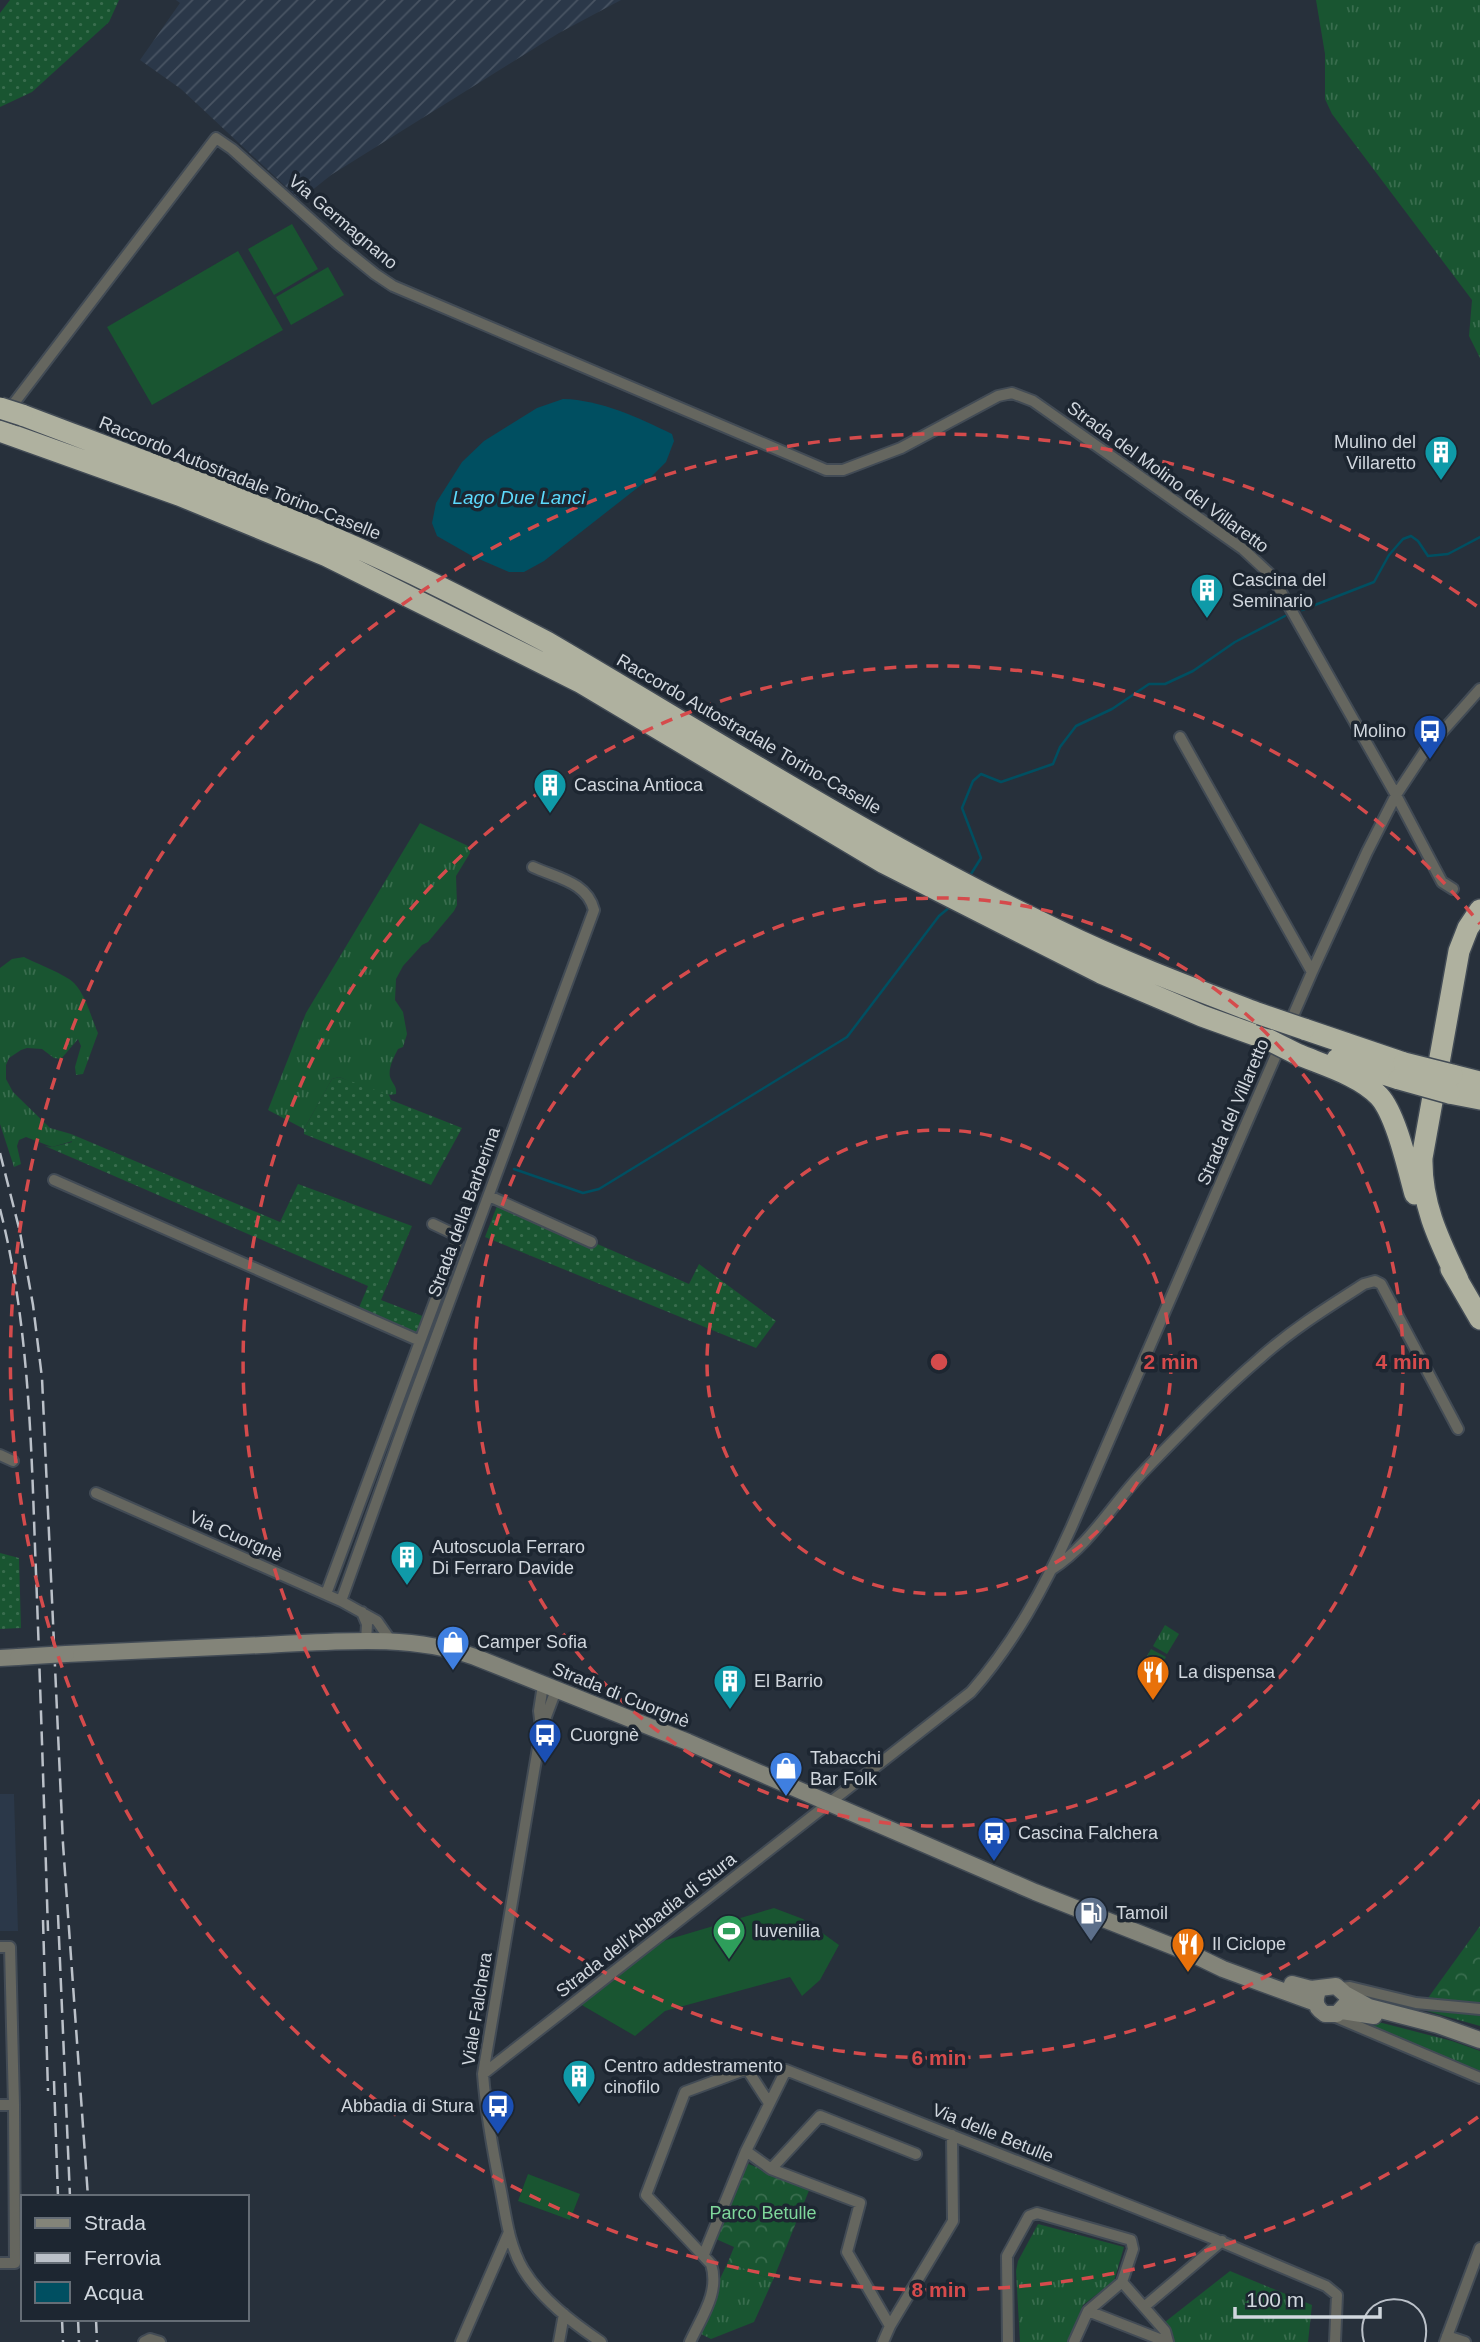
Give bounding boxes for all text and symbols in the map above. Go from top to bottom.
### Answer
street label: Via Germagnano [285,171,401,273]
street label: Strada del Molino del Villaretto [1063,397,1273,557]
street label: Raccordo Autostradale Torino-Caselle [96,412,384,544]
place label: Mulino del Villaretto [1334,432,1416,473]
building icon: Mulino del Villaretto [1422,433,1460,482]
water label: Lago Due Lanci [452,487,586,508]
place label: Cascina del Seminario [1232,570,1326,611]
building icon: Cascina del Seminario [1188,571,1226,620]
street label: Raccordo Autostradale Torino-Caselle [613,650,885,818]
bus stop icon: Molino [1411,712,1449,761]
place label: Molino [1353,721,1406,741]
building icon: Cascina Antioca [531,766,569,815]
place label: Cascina Antioca [574,775,704,795]
street label: Strada del Villaretto [1193,1036,1273,1188]
street label: Strada della Barberina [424,1124,504,1300]
centre of rings [927,1350,951,1374]
text: 2 min [1144,1350,1198,1373]
text: 4 min [1376,1350,1430,1373]
street label: Via Cuorgnè [186,1507,286,1565]
place label: Autoscuola Ferraro Di Ferraro Davide [432,1537,585,1578]
building icon: Autoscuola Ferraro Di Ferraro Davide [388,1538,426,1587]
shop icon: Camper Sofia [434,1623,472,1672]
place label: Camper Sofia [477,1632,588,1652]
restaurant icon: La dispensa [1134,1653,1172,1702]
street label: Strada di Cuorgnè [550,1658,692,1732]
building icon: El Barrio [711,1662,749,1711]
place label: La dispensa [1178,1662,1276,1682]
place label: El Barrio [754,1671,823,1691]
bus stop icon: Cuorgnè [526,1716,564,1765]
place label: Cuorgnè [570,1725,639,1745]
place label: Tabacchi Bar Folk [810,1748,881,1789]
shop icon: Tabacchi Bar Folk [767,1749,805,1798]
bus stop icon: Cascina Falchera [975,1814,1013,1863]
place label: Cascina Falchera [1018,1823,1159,1843]
street label: Strada dell'Abbadia di Stura [552,1848,741,2001]
fuel station icon: Tamoil [1072,1894,1110,1943]
place label: Tamoil [1116,1903,1168,1923]
sports icon: Iuvenilia [710,1912,748,1961]
place label: Iuvenilia [754,1921,821,1941]
restaurant icon: Il Ciclope [1169,1925,1207,1974]
place label: Il Ciclope [1212,1934,1286,1954]
street label: Viale Falchera [458,1950,496,2067]
text: 6 min [912,2046,966,2069]
place label: Centro addestramento cinofilo [604,2056,783,2097]
building icon: Centro addestramento cinofilo [560,2057,598,2106]
bus stop icon: Abbadia di Stura [479,2087,517,2136]
place label: Abbadia di Stura [341,2096,475,2116]
street label: Via delle Betulle [930,2100,1056,2166]
legend [21,2195,248,2321]
park label: Parco Betulle [709,2203,817,2223]
text: Strada [84,2211,146,2234]
text: Ferrovia [84,2246,161,2269]
scale bar [1235,2276,1380,2320]
text: 8 min [912,2278,966,2301]
text: Acqua [84,2281,144,2304]
text: 100 m [1246,2288,1304,2311]

